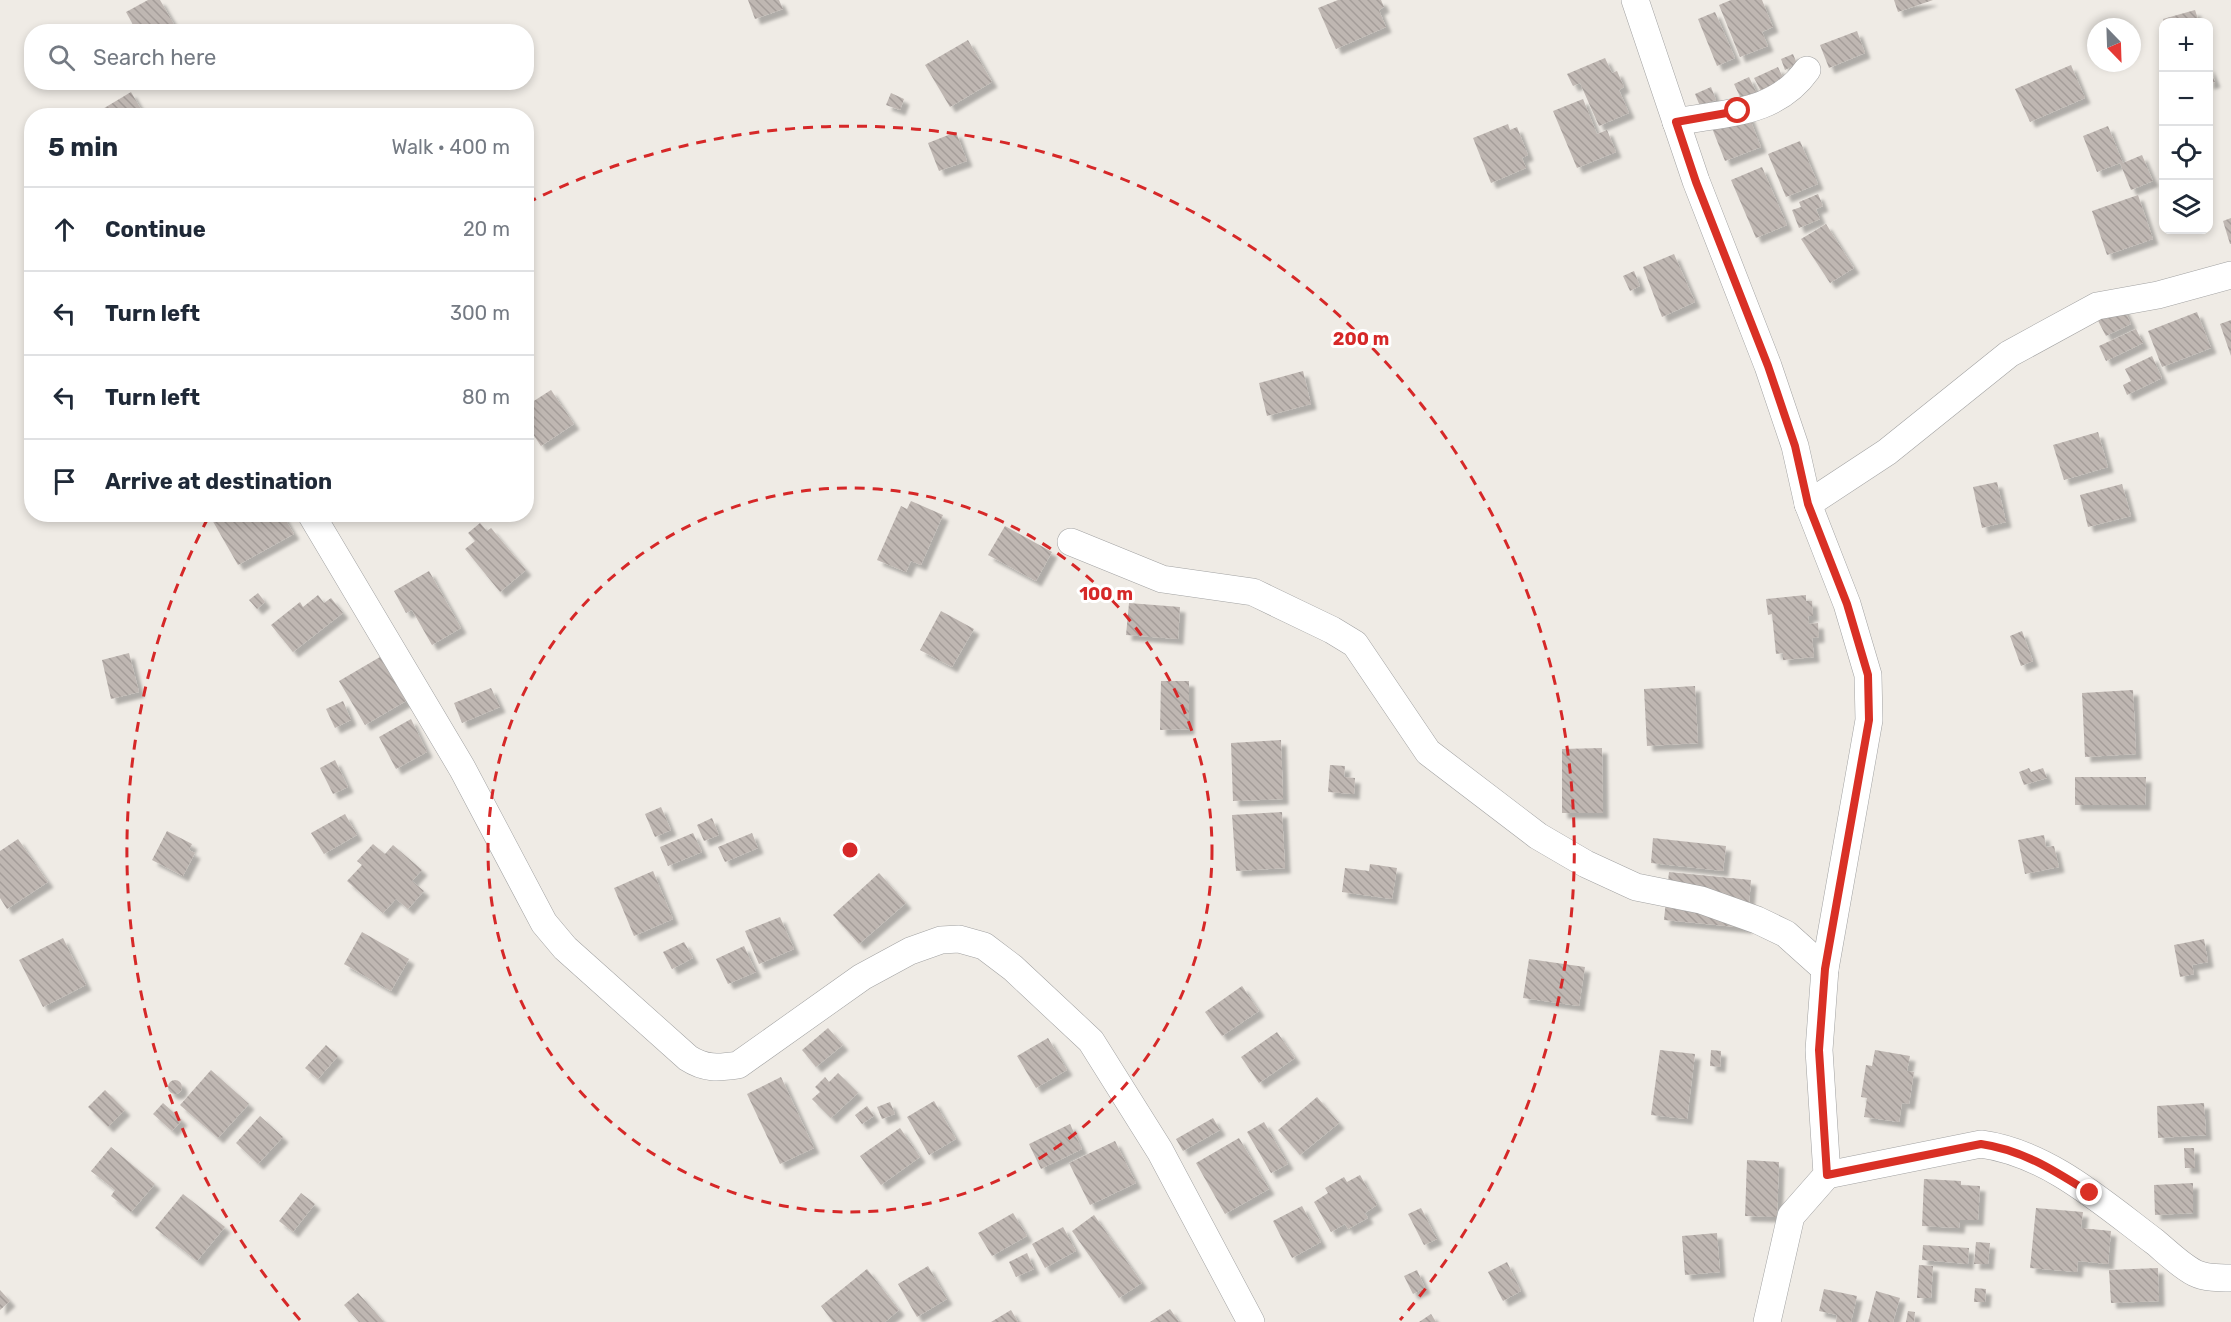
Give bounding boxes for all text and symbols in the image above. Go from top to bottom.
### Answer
north arrow [2087,18,2141,72]
map controls [2159,18,2213,234]
button: + [2159,18,2213,72]
search box [24,24,534,90]
icon: search [45,41,78,74]
text: Search here [93,44,216,71]
button: − [2159,72,2213,126]
route start [1724,97,1750,123]
button: locate [2159,126,2213,180]
text: 5 min [48,132,118,163]
text: Walk · 400 m [391,135,510,159]
button: layers [2159,180,2213,234]
icon: ahead [48,213,81,246]
text: Continue [105,216,206,243]
text: 20 m [463,217,510,241]
icon: left [48,297,81,330]
text: Turn left [105,300,200,327]
text: 300 m [450,301,510,325]
text: 200 m [1333,328,1389,350]
icon: left [48,381,81,414]
text: Turn left [105,384,200,411]
text: 80 m [462,385,510,409]
icon: arrive [48,465,81,498]
text: Arrive at destination [105,468,332,495]
text: 100 m [1079,583,1133,605]
centre of rings [840,840,860,860]
route end [2076,1179,2102,1205]

